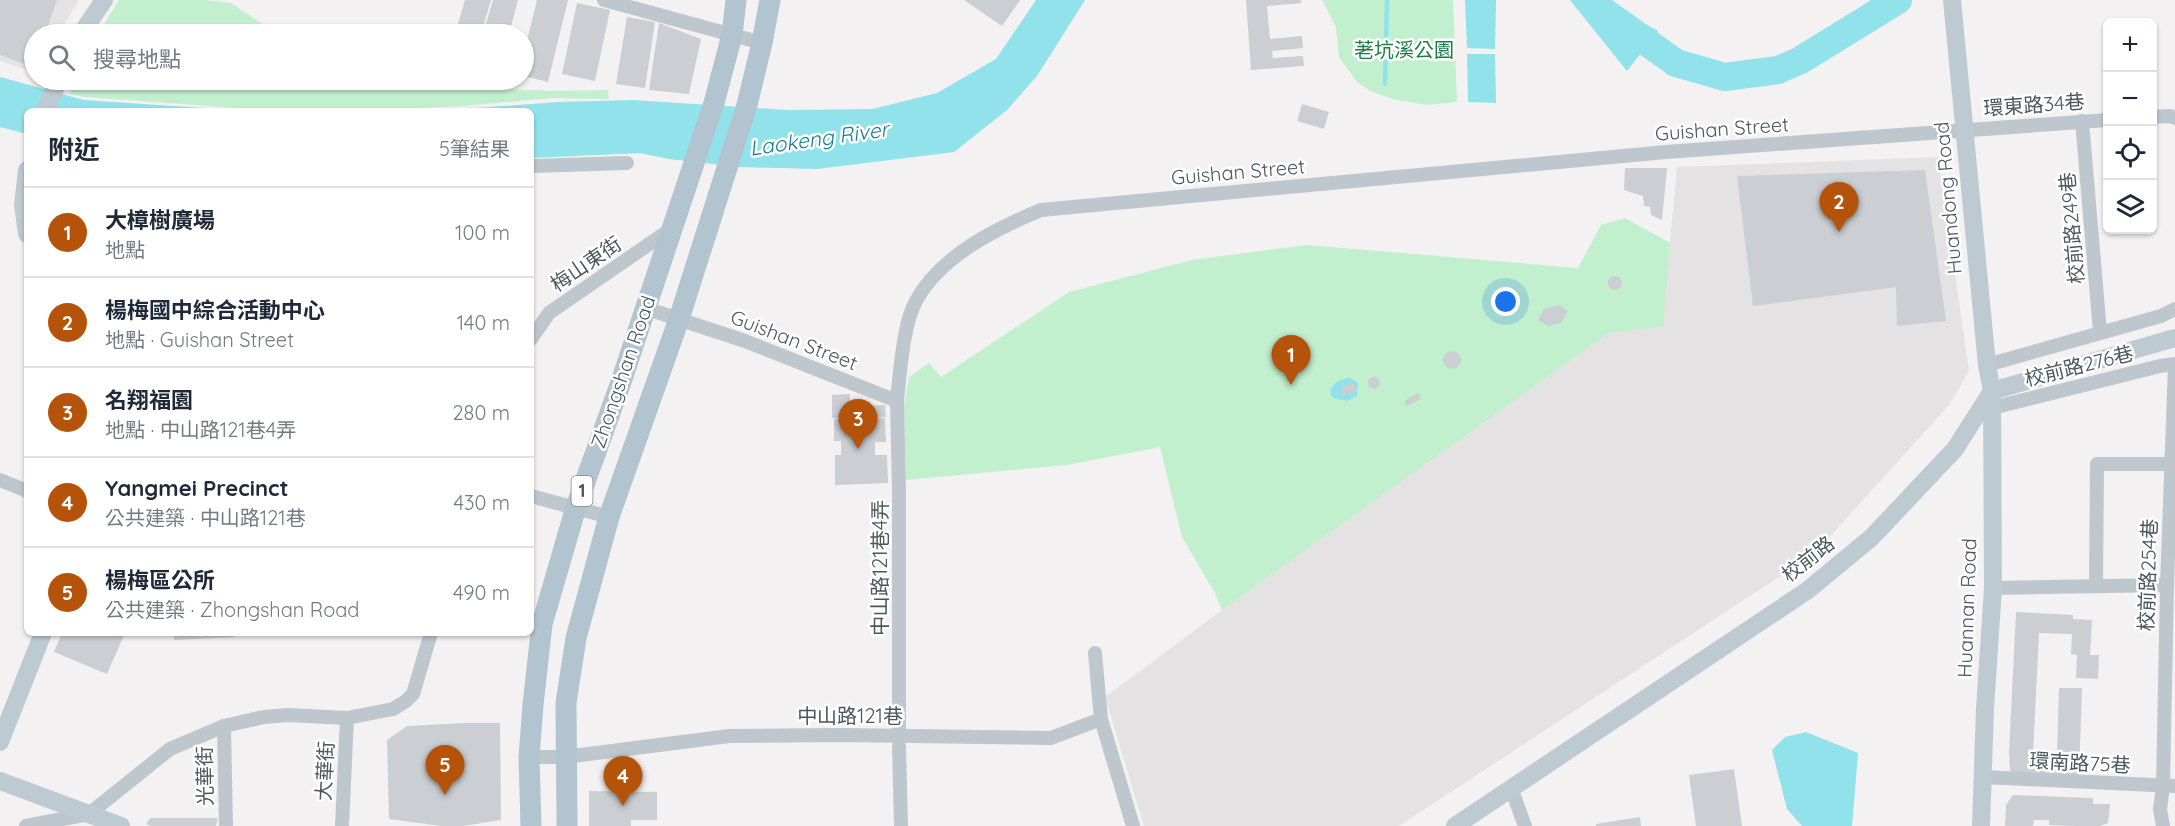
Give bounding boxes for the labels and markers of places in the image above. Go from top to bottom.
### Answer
pin: 2 [1820,182,1858,232]
pin: 1 [1272,336,1310,385]
pin: 3 [838,400,878,449]
pin: 5 [426,746,464,795]
pin: 4 [604,756,642,806]

